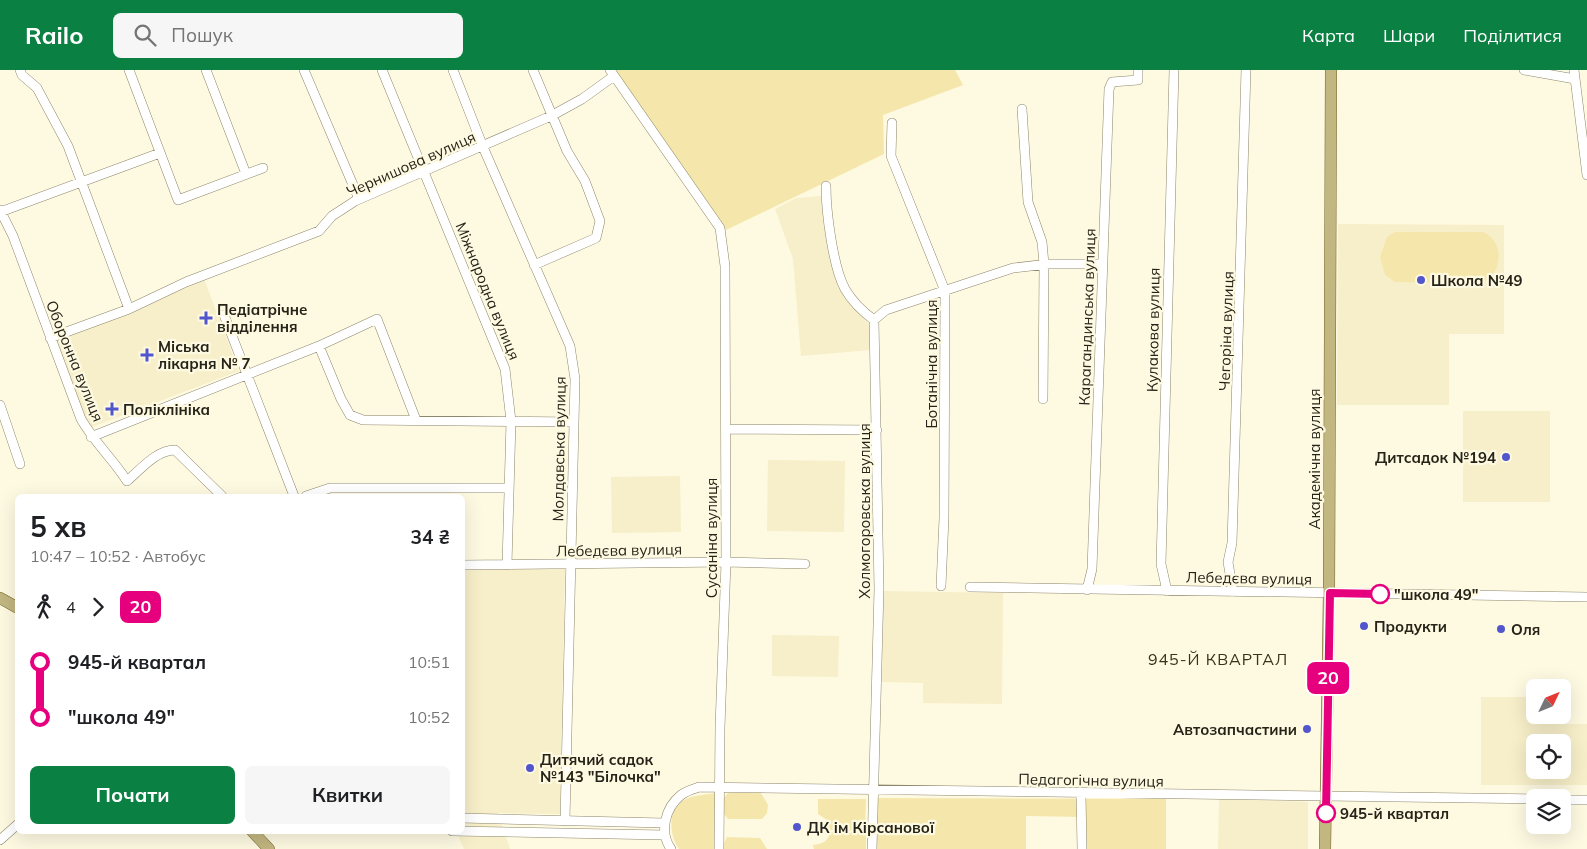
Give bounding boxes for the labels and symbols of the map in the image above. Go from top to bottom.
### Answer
street label: Чернишова вулиця [344,127,478,201]
street label: Міжнародна вулиця [452,219,524,363]
street label: Карагандинська вулиця [1074,228,1100,406]
street label: Кулакова вулиця [1142,268,1164,392]
street label: Чегоріна вулиця [1214,271,1238,391]
place label: Школа №49 [1431,271,1522,290]
marker: Школа №49 [1415,274,1427,286]
street label: Оборонна вулиця [42,298,108,424]
street label: Ботанічна вулиця [922,299,941,429]
place label: Педіатрічне відділення [217,300,308,336]
marker: Педіатрічне відділення [199,311,213,325]
place label: Міська лікарня № 7 [158,337,251,373]
marker: Міська лікарня № 7 [140,348,154,362]
street label: Молдавська вулиця [548,376,570,522]
street label: Академічна вулиця [1305,388,1324,530]
place label: Поліклініка [123,400,210,419]
marker: Поліклініка [105,402,119,416]
street label: Холмогоровська вулиця [855,423,874,599]
place label: Дитсадок №194 [1375,448,1496,467]
marker: Дитсадок №194 [1500,451,1512,463]
street label: Сусаніна вулиця [702,478,721,598]
street label: Лебедєва вулиця [556,539,682,561]
street label: Лебедєва вулиця [1186,567,1312,589]
marker: "школа 49" [1370,584,1390,604]
place label: "школа 49" [1394,585,1478,604]
place label: Продукти [1374,617,1447,636]
marker: Продукти [1358,620,1370,632]
place label: Оля [1511,620,1540,639]
marker: Оля [1495,623,1507,635]
district label: 945-Й КВАРТАЛ [1148,649,1288,669]
line badge: 20 [1306,662,1350,694]
north arrow [1526,679,1571,724]
place label: Автозапчастини [1173,720,1297,739]
marker: Автозапчастини [1301,723,1313,735]
place label: Дитячий садок №143 "Білочка" [540,750,661,786]
marker: Дитячий садок №143 "Білочка" [524,762,536,774]
street label: Педагогічна вулиця [1018,769,1164,791]
marker: 945-й квартал [1316,803,1336,823]
place label: 945-й квартал [1340,804,1449,823]
place label: ДК ім Кірсанової [807,818,935,837]
marker: ДК ім Кірсанової [791,821,803,833]

